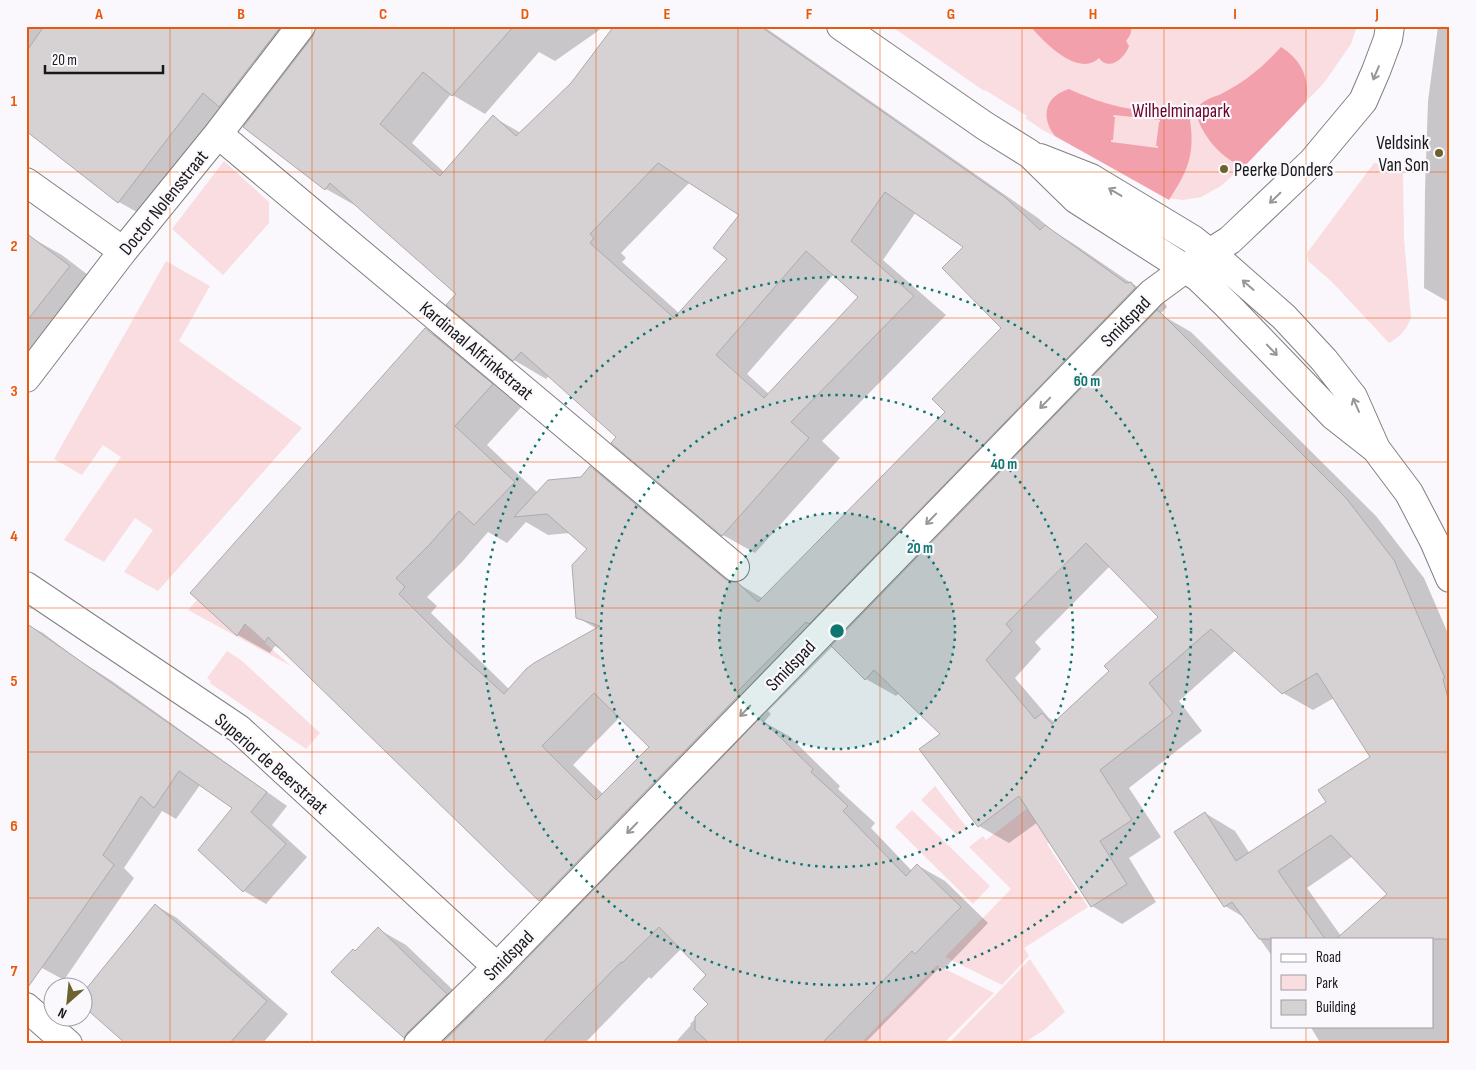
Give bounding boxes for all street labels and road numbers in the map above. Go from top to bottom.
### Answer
street label: Doctor Nolensstraat [115,146,214,260]
street label: Smidspad [1096,292,1156,352]
street label: Kardinaal Alfrinkstraat [414,297,538,406]
street label: Smidspad [761,636,821,696]
street label: Superior de Beerstraat [210,709,333,820]
street label: Smidspad [479,926,539,986]

